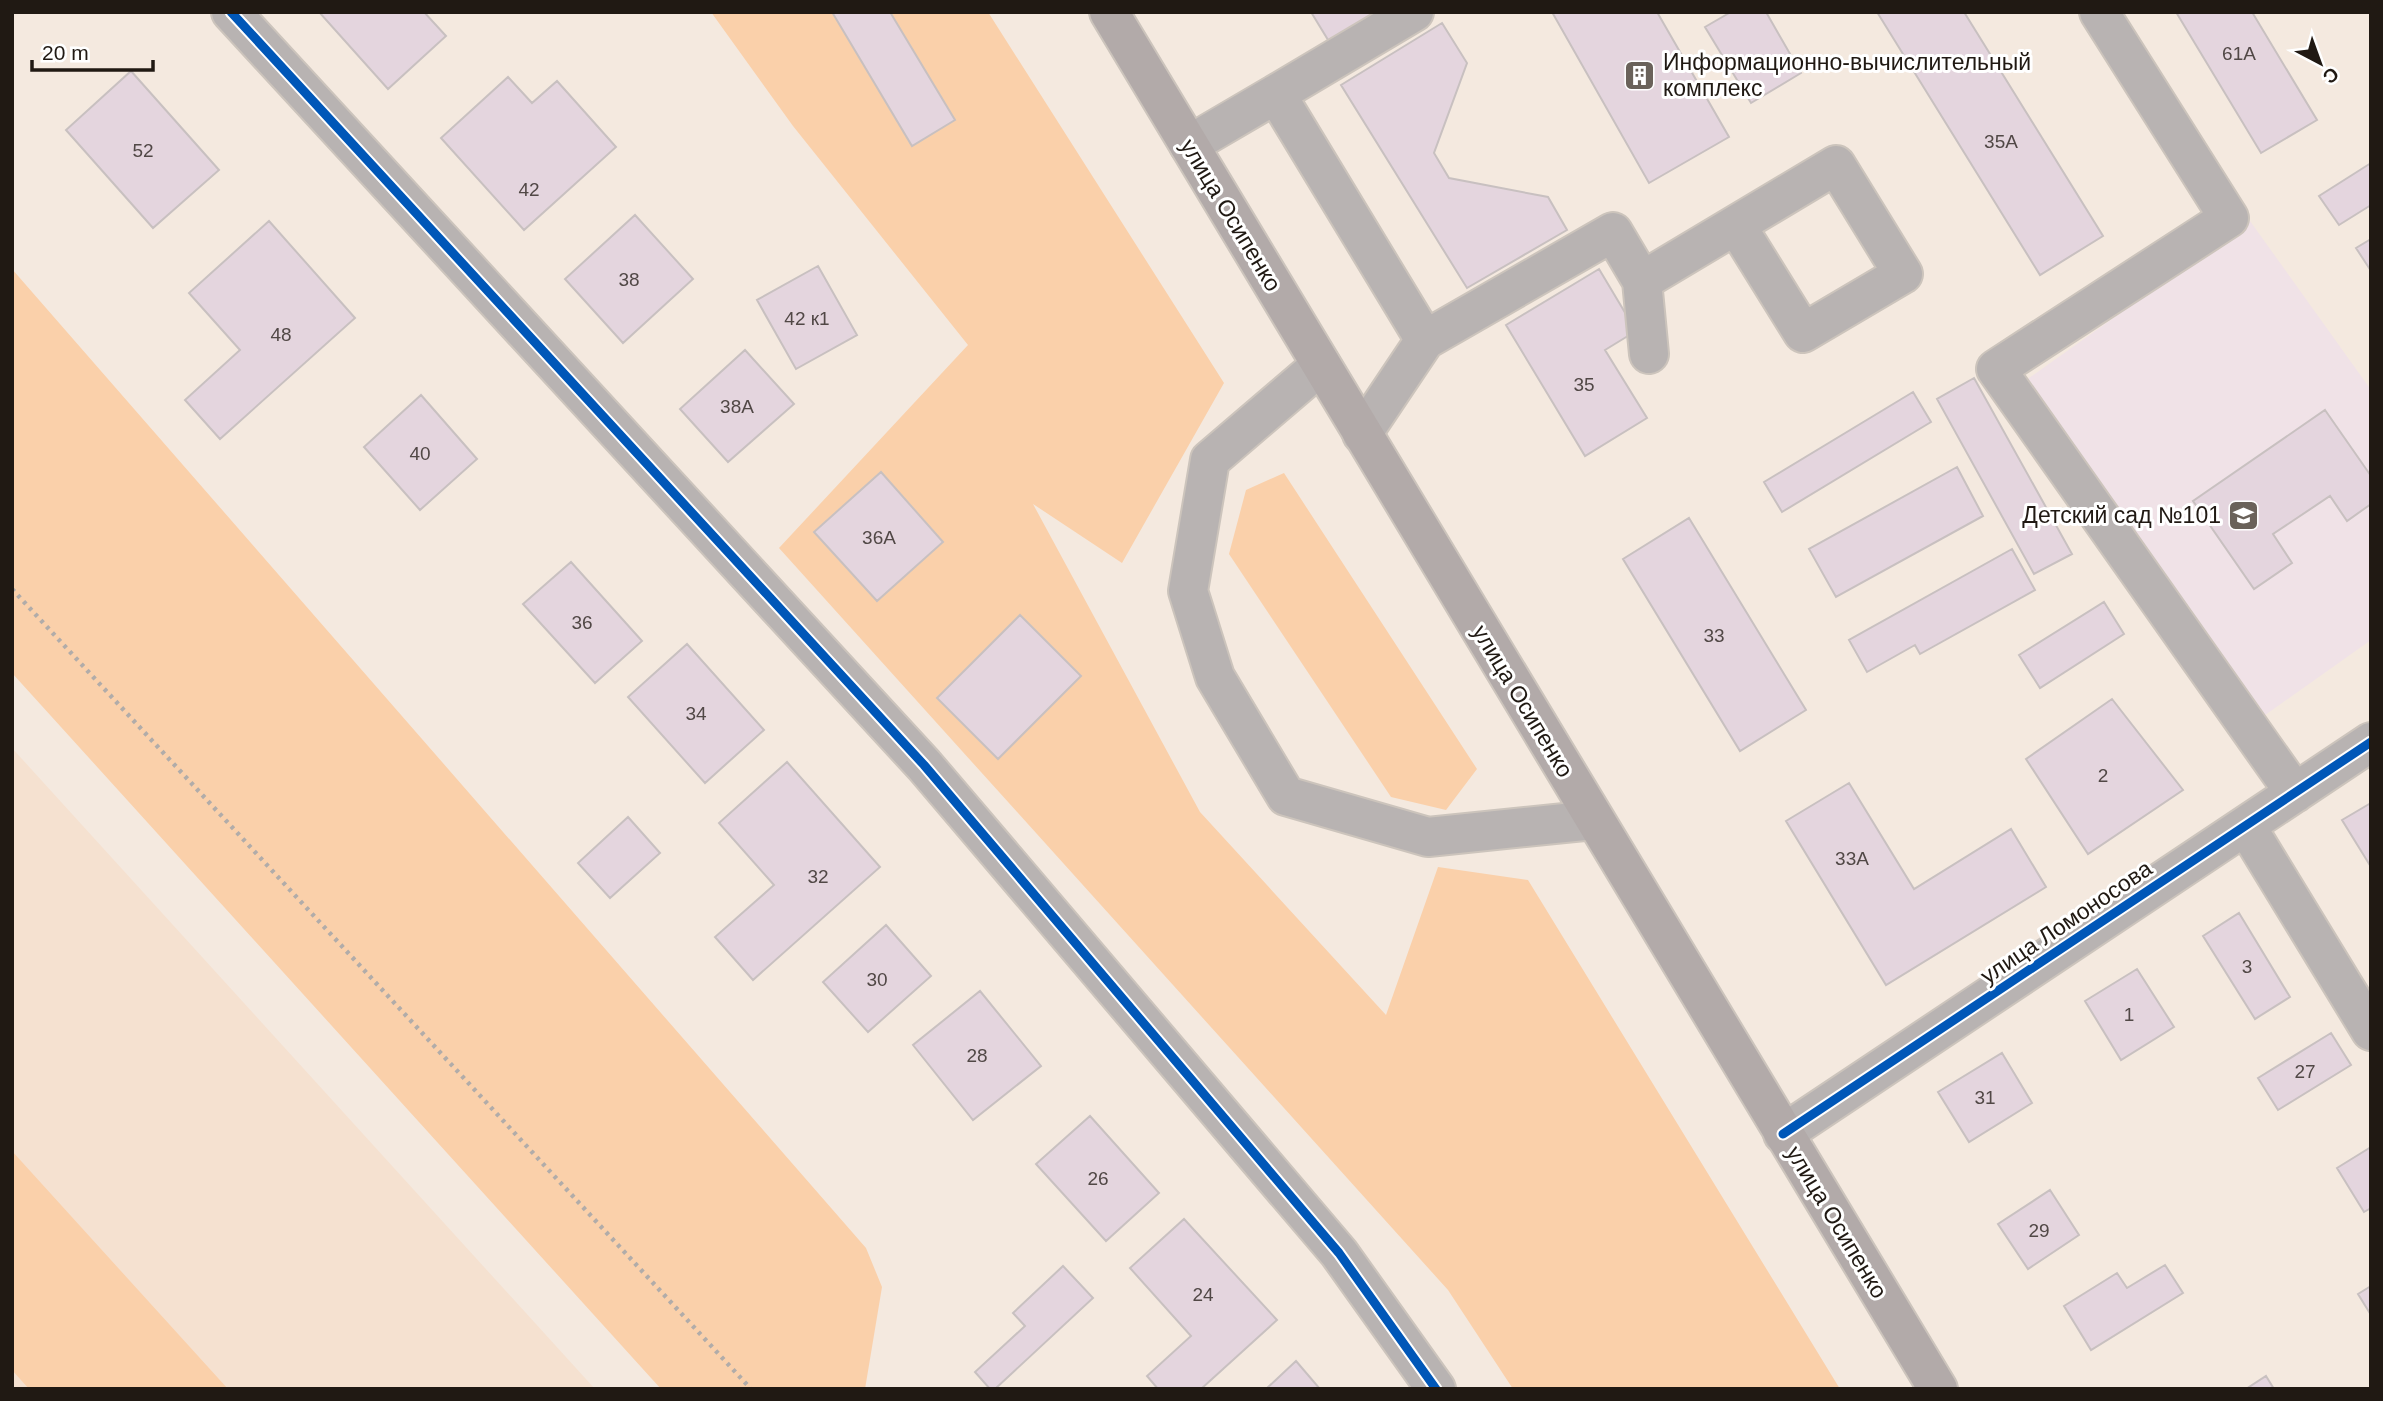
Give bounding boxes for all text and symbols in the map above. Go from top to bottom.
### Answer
scale bar [32,28,152,72]
north arrow [2285,28,2355,98]
text: 20 m [42,41,89,64]
house number: 61А [2222,43,2256,64]
place label: Информационно-вычислительный комплекс [1663,49,2031,101]
building icon: Информационно-вычислительный комплекс [1623,58,1657,92]
text: С [2319,63,2343,88]
house number: 35А [1984,131,2018,152]
street label: улица Осипенко [1175,134,1287,296]
house number: 52 [132,140,154,161]
house number: 42 [518,179,540,200]
house number: 38 [618,269,640,290]
house number: 42 к1 [784,308,830,329]
house number: 48 [270,324,292,345]
house number: 35 [1573,374,1595,395]
house number: 38А [720,396,754,417]
house number: 40 [409,443,431,464]
school or university icon: Детский сад №101 [2227,498,2261,532]
place label: Детский сад №101 [2022,502,2221,528]
house number: 36А [862,527,896,548]
house number: 36 [571,612,593,633]
street label: улица Осипенко [1467,620,1579,782]
house number: 33 [1703,625,1725,646]
house number: 34 [685,703,707,724]
house number: 2 [2098,765,2108,786]
house number: 33А [1835,848,1869,869]
street label: улица Ломоносова [1975,855,2157,989]
house number: 32 [807,866,829,887]
house number: 3 [2242,956,2252,977]
house number: 30 [866,969,888,990]
house number: 1 [2124,1004,2134,1025]
house number: 28 [966,1045,988,1066]
house number: 27 [2294,1061,2316,1082]
house number: 31 [1974,1087,1996,1108]
street label: улица Осипенко [1781,1141,1893,1303]
house number: 26 [1087,1168,1109,1189]
house number: 29 [2028,1220,2050,1241]
house number: 24 [1192,1284,1214,1305]

